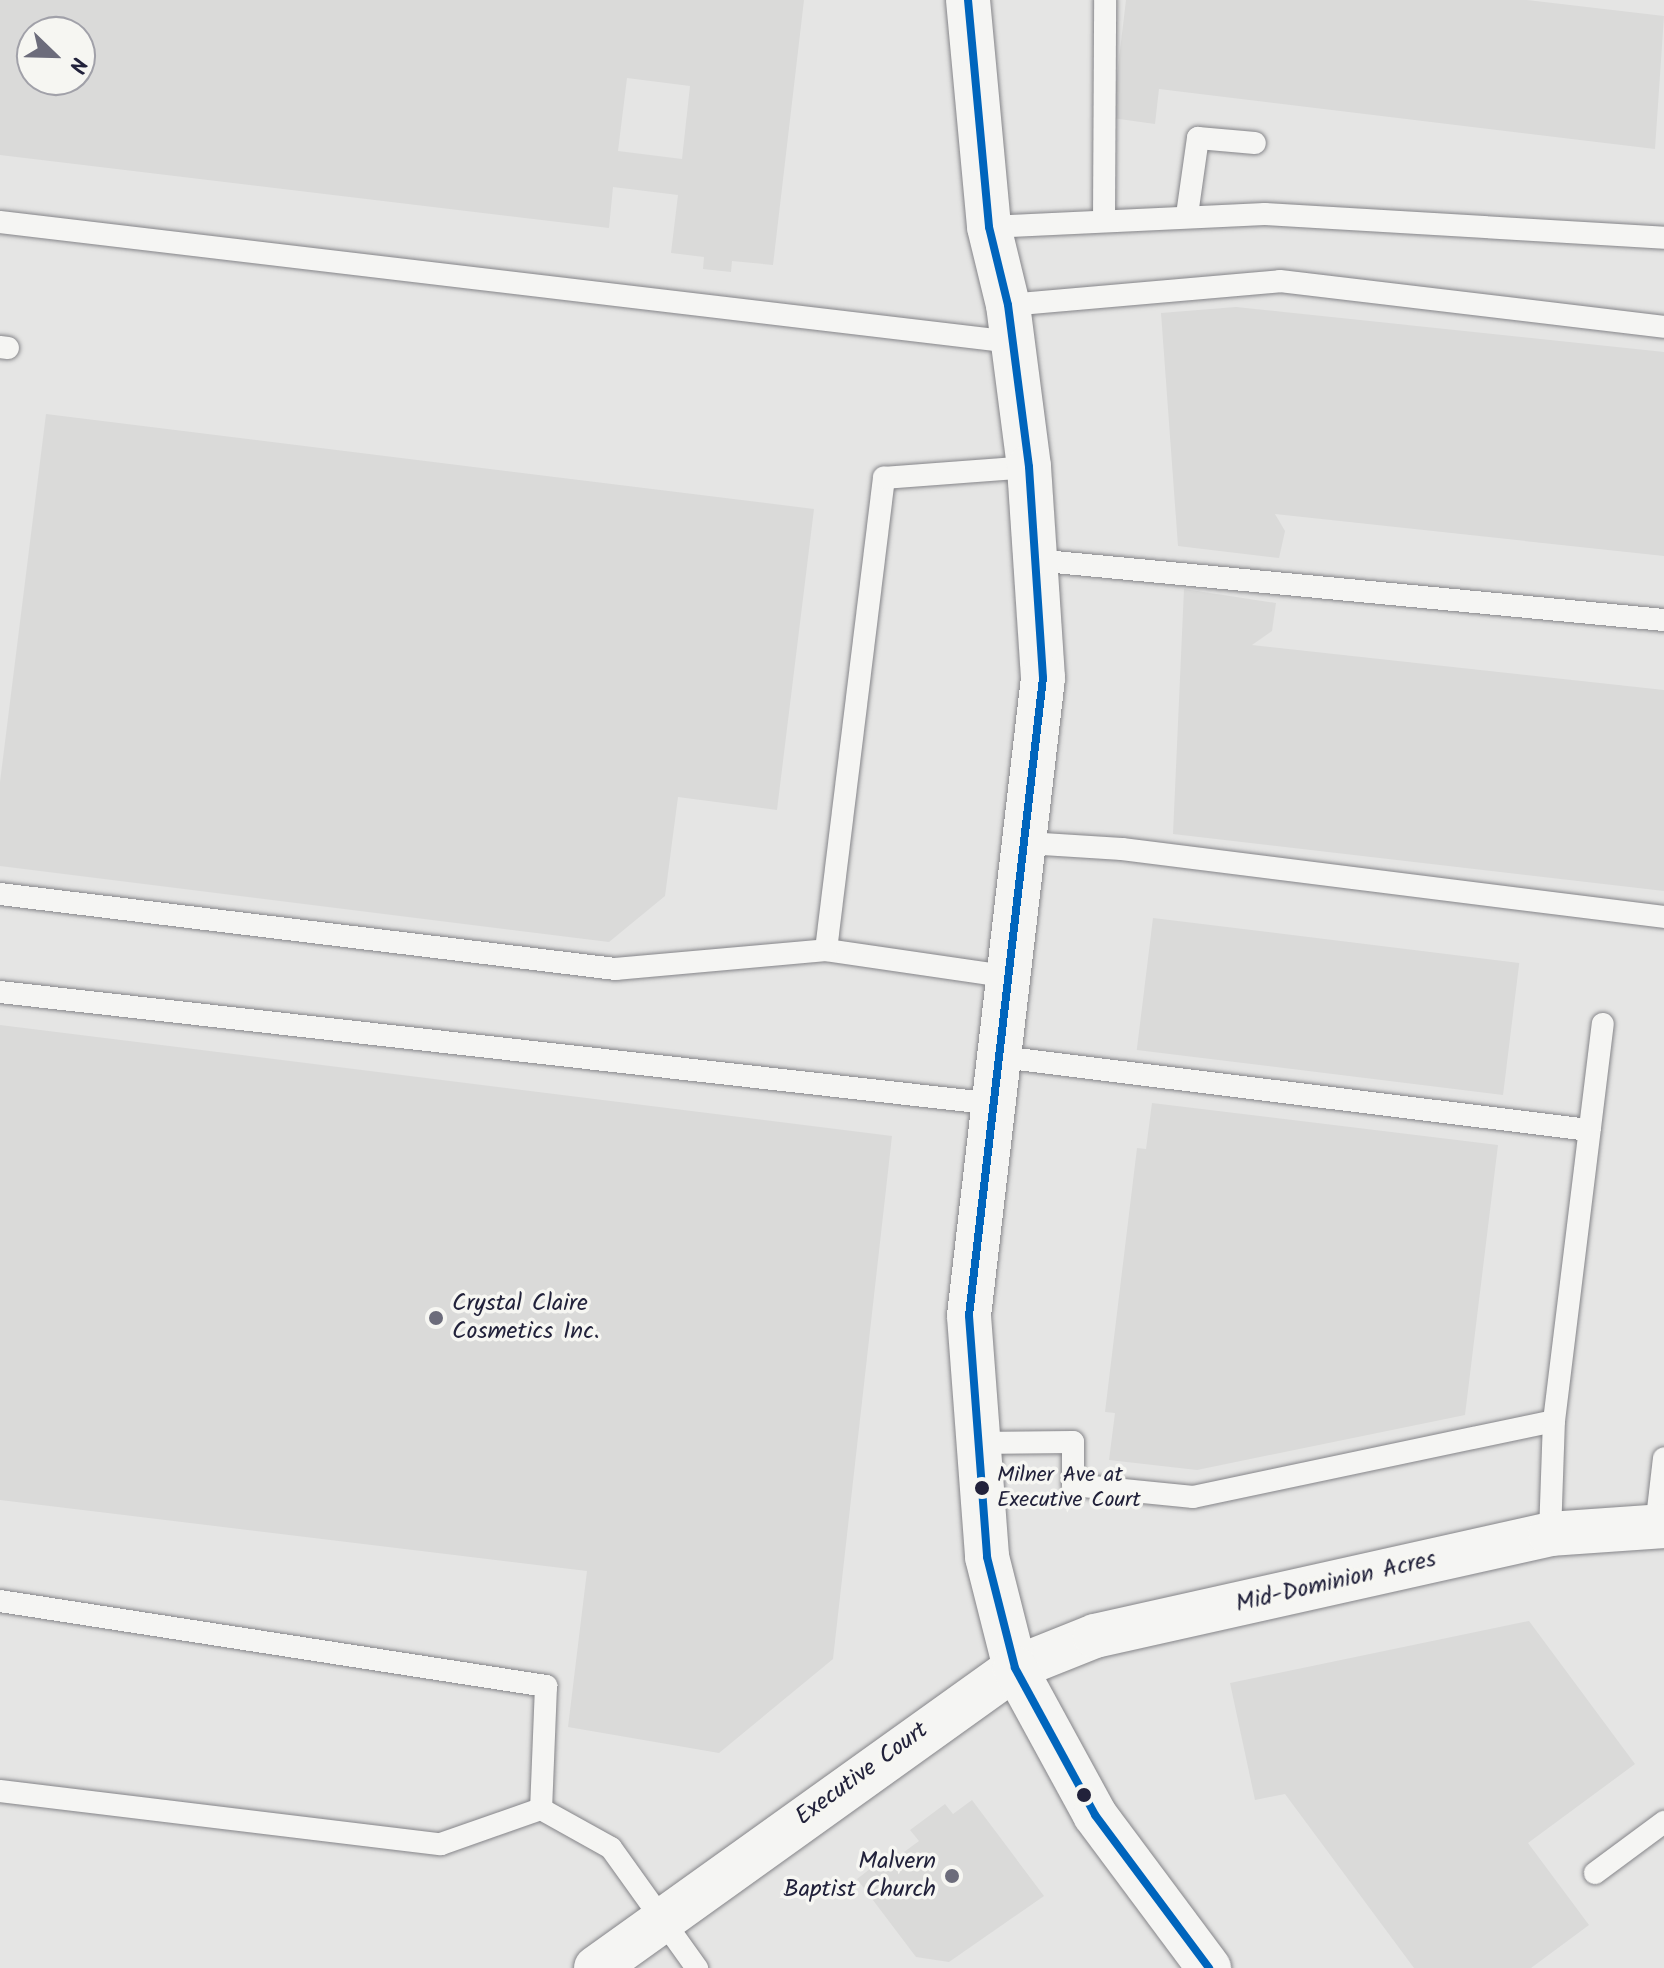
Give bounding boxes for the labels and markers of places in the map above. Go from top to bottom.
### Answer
place label: Crystal Claire Cosmetics Inc. [452,1290,600,1346]
marker: Crystal Claire Cosmetics Inc. [427,1309,445,1327]
place label: Milner Ave at Executive Court [997,1462,1141,1514]
marker: Milner Ave at Executive Court [974,1480,990,1496]
unlabelled marker [1076,1787,1092,1803]
place label: Malvern Baptist Church [784,1848,936,1904]
marker: Malvern Baptist Church [943,1867,961,1885]

